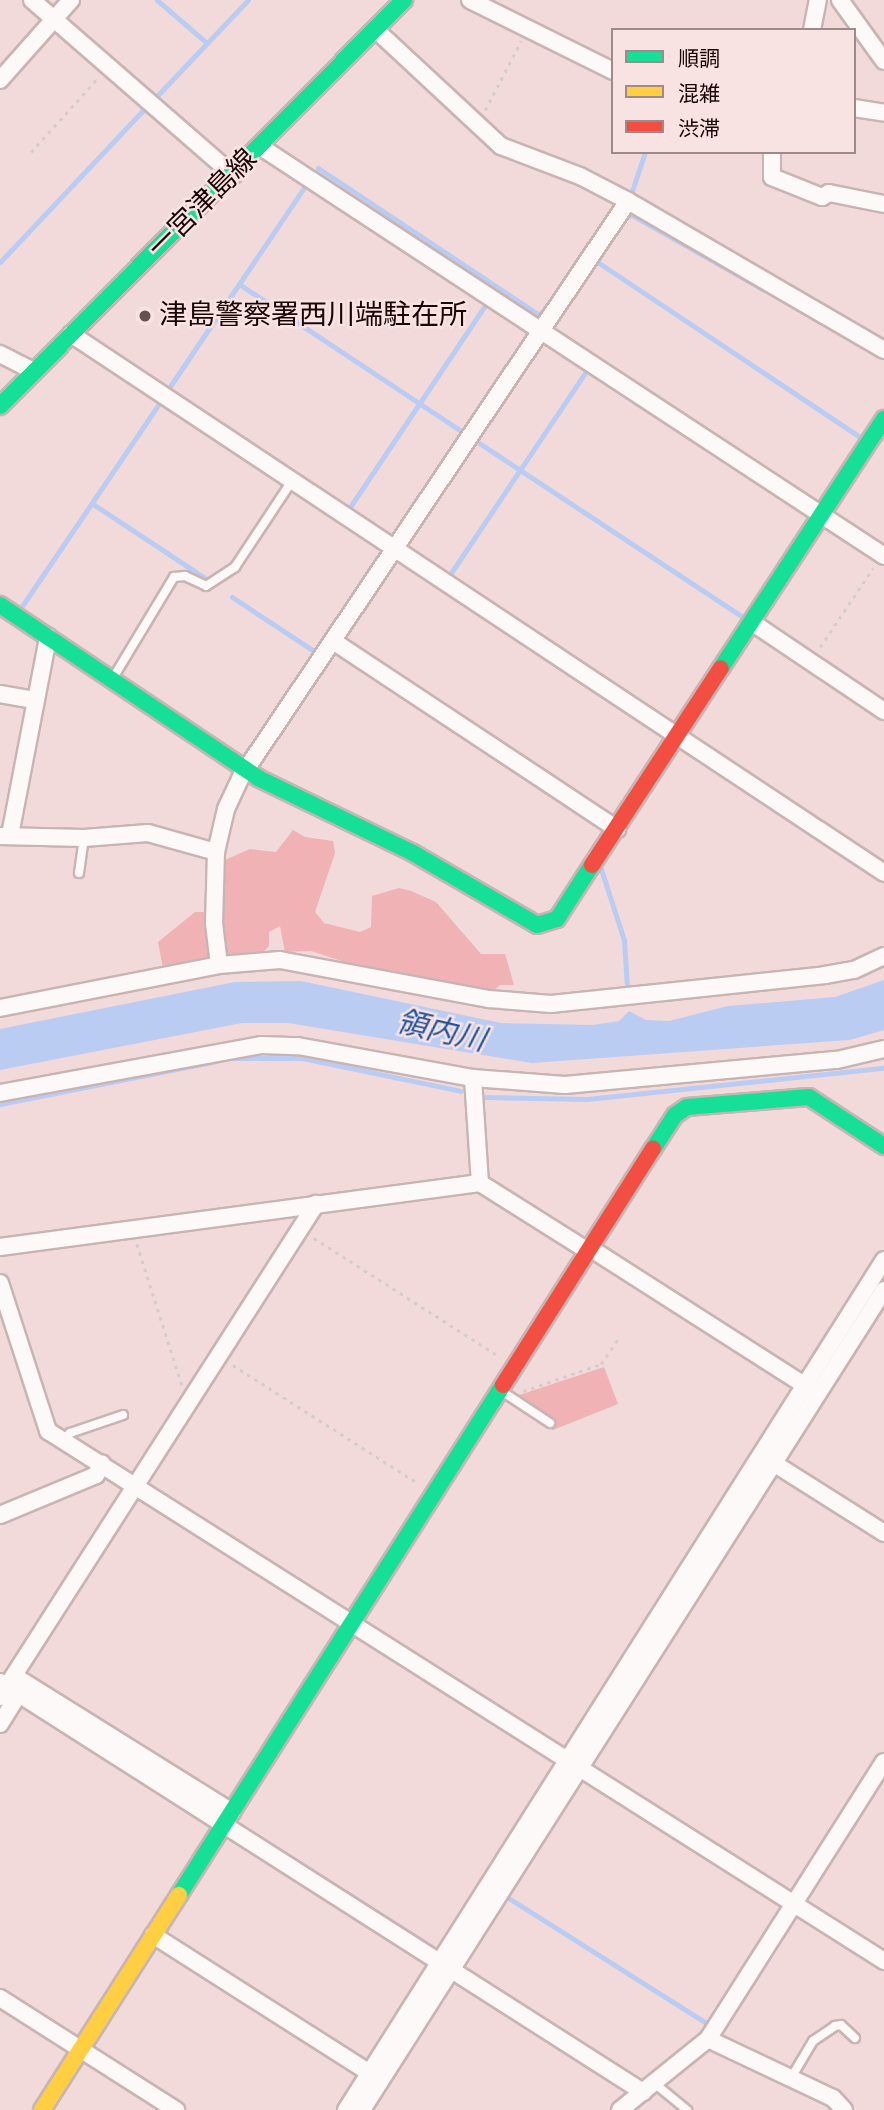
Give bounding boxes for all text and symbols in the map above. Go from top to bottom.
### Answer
legend [611,28,856,154]
text: 順調 [678,49,720,70]
text: 混雑 [678,84,720,105]
text: 渋滞 [678,119,720,140]
street label: 一宮津島線 [142,143,264,265]
place label: 津島警察署西川端駐在所 [159,299,467,333]
marker: 津島警察署西川端駐在所 [137,308,153,324]
water label: 領内川 [393,1004,489,1060]

